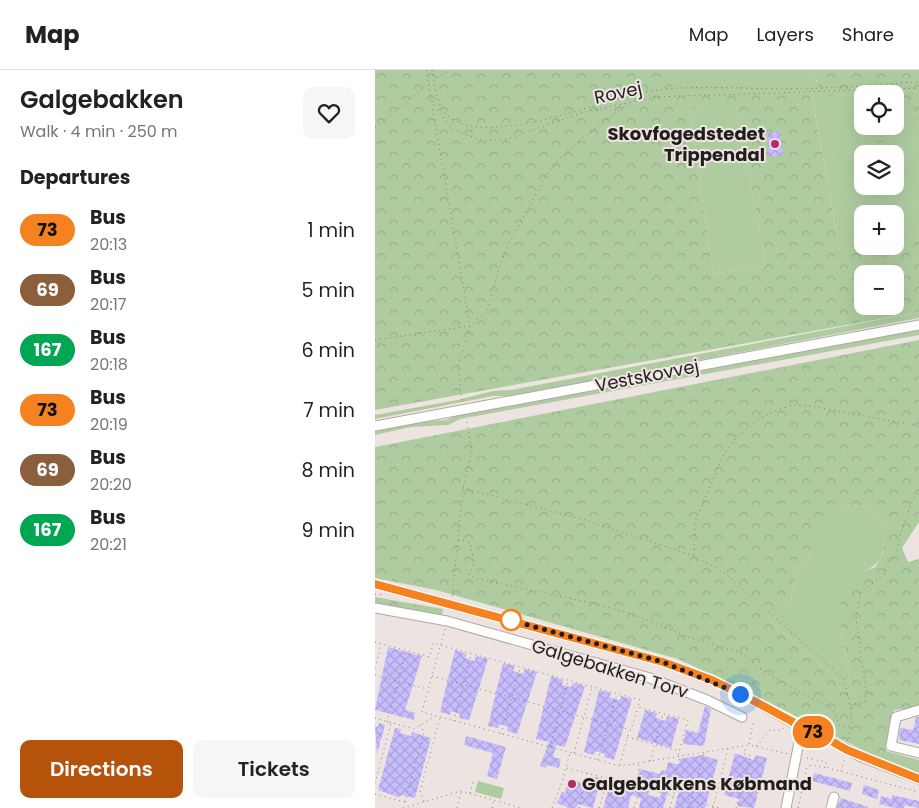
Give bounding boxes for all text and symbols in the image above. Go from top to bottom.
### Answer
text: Map [25,18,80,51]
text: Map [689,22,729,47]
text: Layers [757,22,814,47]
text: Share [842,22,894,47]
street label: Rovej [592,75,644,110]
text: Galgebakken [20,83,184,116]
map controls [854,85,904,315]
button: locate [854,85,904,135]
button: heart [303,87,355,139]
text: Walk · 4 min · 250 m [20,120,178,143]
place label: Skovfogedstedet Trippendal [608,121,765,167]
marker: Skovfogedstedet Trippendal [769,138,781,150]
button: layers [854,145,904,195]
text: Departures [20,164,130,191]
text: Bus [90,204,126,231]
button: + [854,205,904,255]
text: 73 [37,217,58,242]
text: 1 min [307,217,355,244]
text: 20:13 [90,233,127,256]
text: Bus [90,264,126,291]
button: − [854,265,904,315]
text: 69 [36,277,59,302]
text: 5 min [302,277,355,304]
text: 20:17 [90,293,127,316]
text: Bus [90,324,126,351]
text: 167 [34,337,61,362]
text: 6 min [301,337,355,364]
text: 20:18 [90,353,128,376]
street label: Vestskovvej [593,353,701,398]
text: Bus [90,384,126,411]
text: 73 [37,397,58,422]
text: 7 min [303,397,355,424]
text: 20:19 [90,413,128,436]
text: Bus [90,444,126,471]
text: 69 [36,457,59,482]
text: 8 min [302,457,355,484]
text: 20:20 [90,473,132,496]
text: Bus [90,504,126,531]
text: 167 [34,517,61,542]
text: 9 min [302,517,355,544]
text: 20:21 [90,533,127,556]
unlabelled marker [500,609,522,631]
street label: Galgebakken Torv [529,633,691,704]
your location [728,682,753,707]
line badge: 73 [791,716,835,748]
text: 73 [803,719,823,744]
button: Directions [20,740,183,798]
button: Tickets [193,740,355,798]
place label: Galgebakkens Købmand [582,771,812,796]
marker: Galgebakkens Købmand [566,778,578,790]

